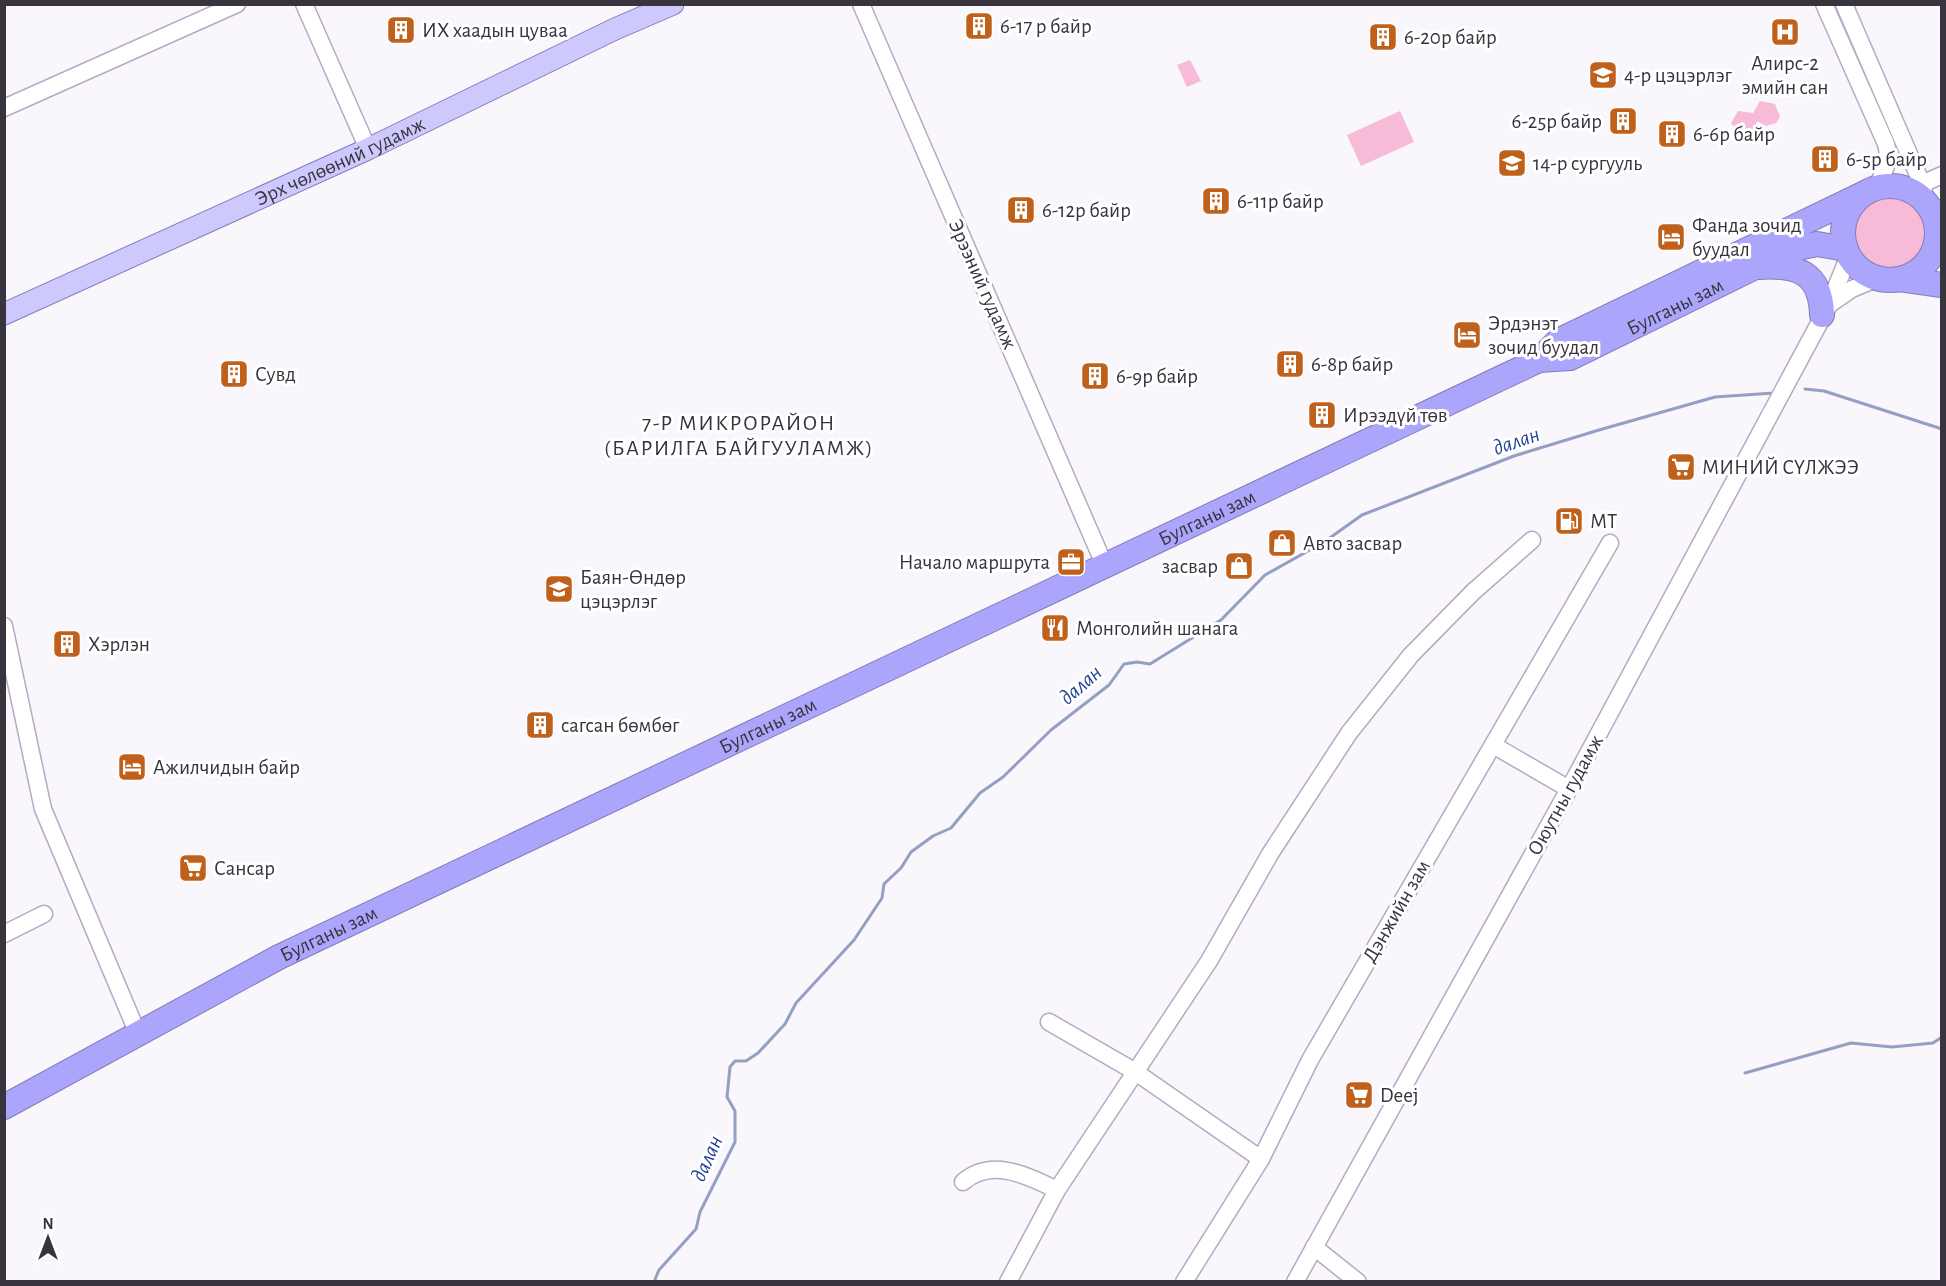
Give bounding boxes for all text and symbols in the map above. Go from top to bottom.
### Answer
building icon: 6-17 р байр [963,10,995,42]
building icon: ИХ хаадын цуваа [385,14,417,46]
place label: 6-17 р байр [1000,16,1092,37]
hospital icon: Aлирс-2 эмийн сан [1769,16,1801,48]
place label: ИХ хаадын цуваа [422,20,568,41]
building icon: 6-20р байр [1367,21,1399,53]
place label: 6-20р байр [1404,27,1497,48]
place label: Aлирс-2 эмийн сан [1741,53,1829,98]
school or university icon: 4-р цэцэрлэг [1587,59,1619,91]
place label: 4-р цэцэрлэг [1624,65,1732,86]
building icon: 6-25р байр [1607,105,1639,137]
place label: 6-25р байр [1512,111,1602,132]
street label: Эрх чөлөөний гудамж [252,113,429,210]
building icon: 6-6р байр [1656,118,1688,150]
place label: 6-6р байр [1693,124,1775,145]
building icon: 6-5р байр [1809,143,1841,175]
school or university icon: 14-р сургууль [1496,147,1528,179]
place label: 6-5р байр [1846,149,1927,170]
place label: 14-р сургууль [1533,153,1642,174]
building icon: 6-11р байр [1200,185,1232,217]
place label: 6-11р байр [1237,191,1324,212]
building icon: 6-12р байр [1005,194,1037,226]
place label: 6-12р байр [1042,200,1131,221]
place label: Фанда зочид буудал [1692,215,1802,260]
street label: Эрээний гудамж [945,216,1021,353]
hotel icon: Фанда зочид буудал [1655,221,1687,253]
street label: Булганы зам [1623,274,1727,339]
place label: Эрдэнэт зочид буудал [1488,313,1599,358]
hotel icon: Эрдэнэт зочид буудал [1451,319,1483,351]
building icon: 6-8р байр [1274,348,1306,380]
place label: 6-8р байр [1311,354,1393,375]
building icon: Сувд [218,358,250,390]
building icon: 6-9р байр [1079,360,1111,392]
place label: Сувд [255,364,296,385]
place label: 6-9р байр [1116,366,1198,387]
building icon: Ирээдүй төв [1306,399,1338,431]
place label: Ирээдүй төв [1343,405,1448,426]
district label: 7-Р МИКРОРАЙОН (БАРИЛГА БАЙГУУЛАМЖ) [604,412,874,459]
water label: далан [1490,423,1542,459]
supermarket icon: МИНИЙ СҮЛЖЭЭ [1665,451,1697,483]
place label: МИНИЙ СҮЛЖЭЭ [1702,456,1859,478]
street label: Булганы зам [1155,486,1259,550]
fuel station icon: МТ [1553,505,1585,537]
place label: МТ [1590,511,1617,532]
shop icon: Авто засвар [1266,527,1298,559]
place label: Авто засвар [1303,533,1402,554]
office icon: Начало маршрута [1055,546,1087,578]
shop icon: засвар [1223,550,1255,582]
place label: Начало маршрута [899,552,1050,573]
place label: засвар [1162,556,1218,577]
place label: Баян-Өндөр цэцэрлэг [580,567,686,612]
school or university icon: Баян-Өндөр цэцэрлэг [543,573,575,605]
restaurant icon: Монголийн шанага [1039,612,1071,644]
place label: Монголийн шанага [1076,618,1239,639]
building icon: Хэрлэн [51,628,83,660]
place label: Хэрлэн [88,634,150,655]
water label: далан [1056,661,1106,709]
street label: Булганы зам [716,694,820,758]
building icon: сагсан бөмбөг [524,709,556,741]
place label: сагсан бөмбөг [561,715,680,736]
street label: Оюутны гудамж [1524,731,1607,859]
hotel icon: Ажилчидын байр [116,751,148,783]
place label: Ажилчидын байр [153,757,300,778]
supermarket icon: Сансар [177,852,209,884]
street label: Дэнжийн зам [1359,856,1434,966]
place label: Сансар [214,858,275,879]
street label: Булганы зам [277,902,381,966]
supermarket icon: Deej [1343,1079,1375,1111]
place label: Deej [1380,1085,1419,1106]
water label: далан [687,1132,727,1184]
north arrow [18,1208,78,1268]
text: N [42,1216,54,1232]

